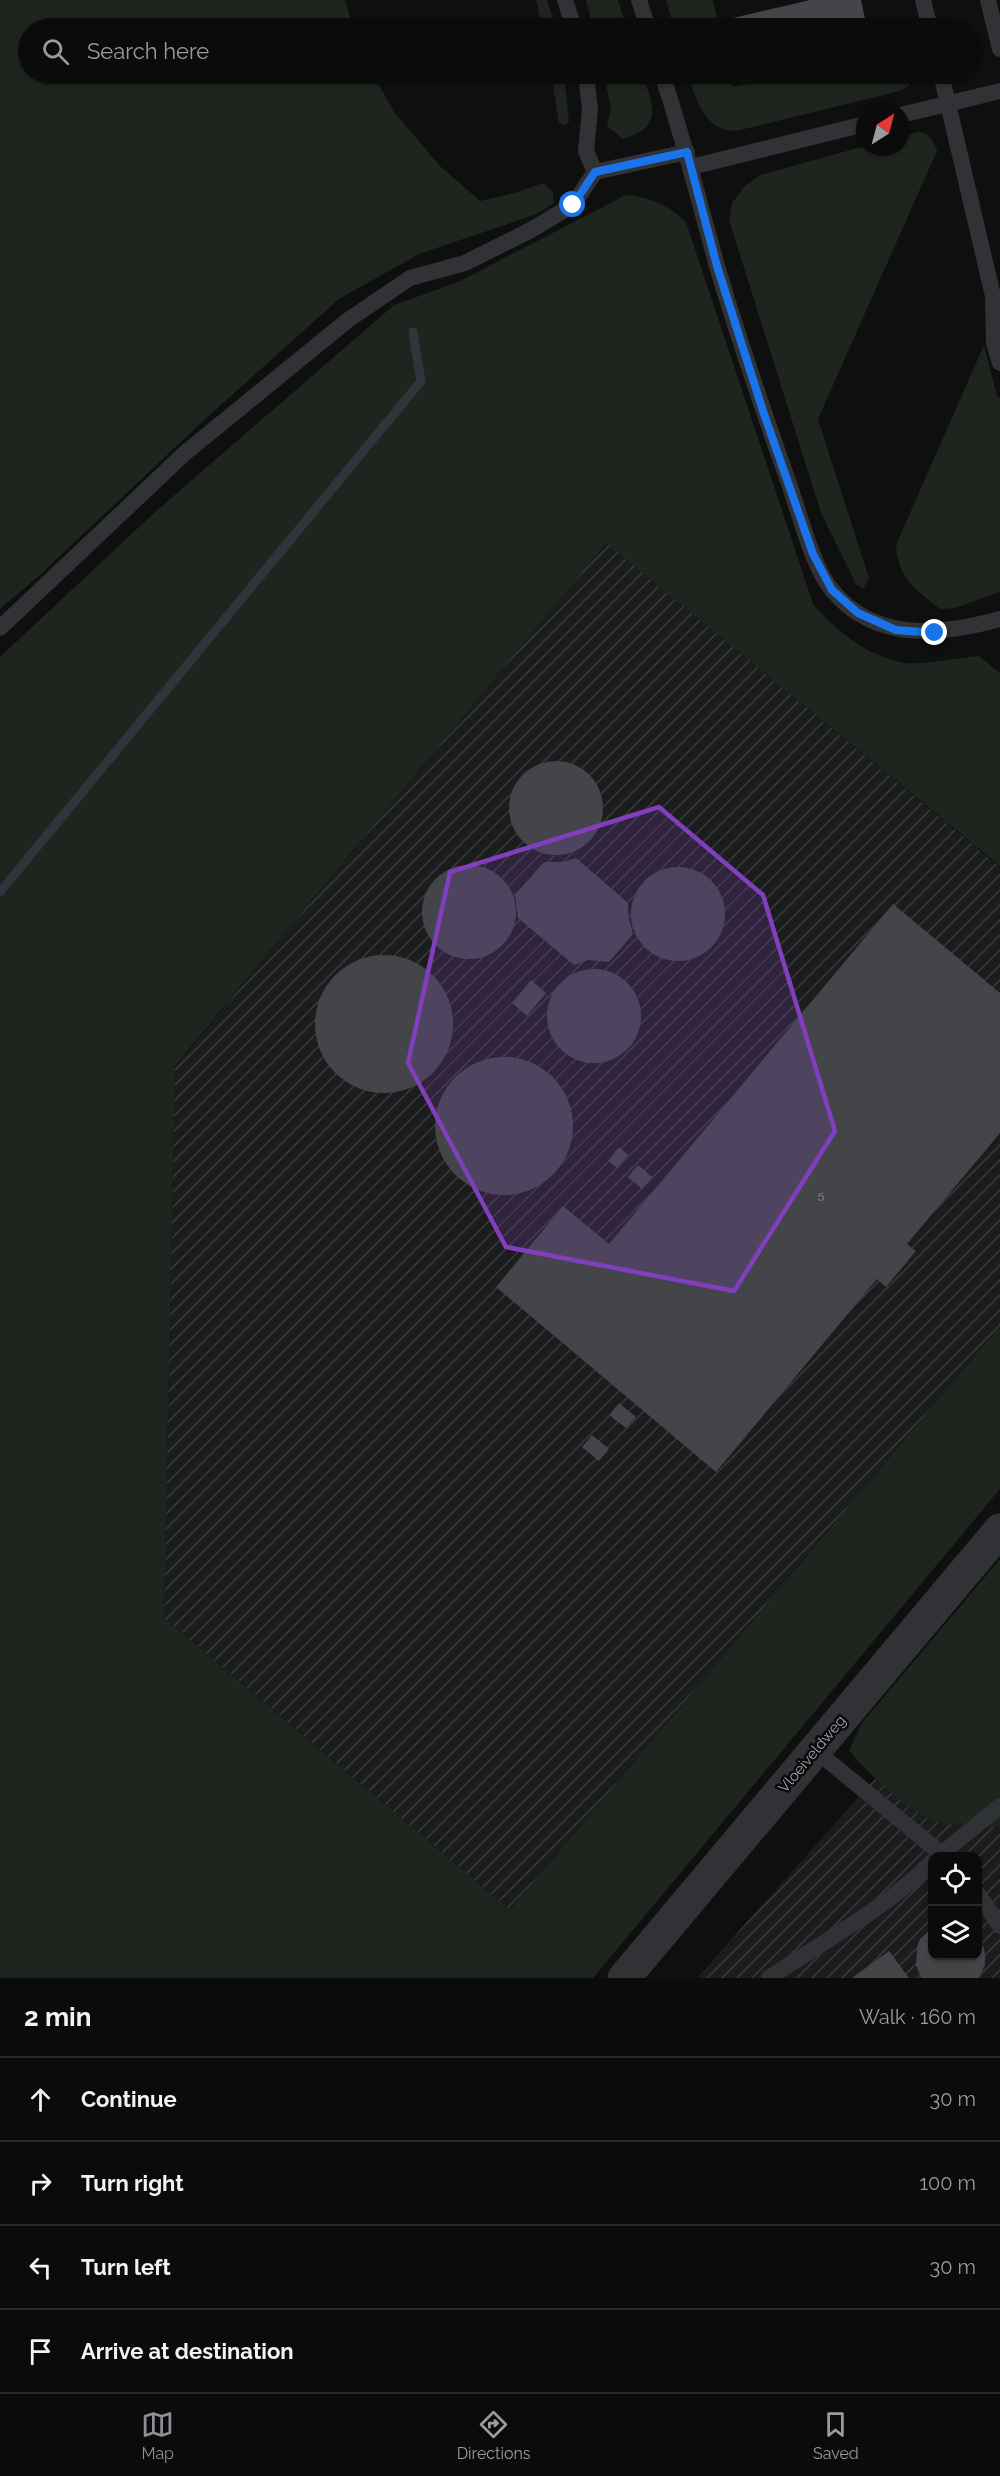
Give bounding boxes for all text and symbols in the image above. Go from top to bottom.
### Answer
search box [18,18,982,84]
icon: search [39,35,72,68]
text: Search here [87,38,209,64]
north arrow [856,102,910,156]
route start [559,191,585,217]
route end [921,619,947,645]
house number: 5 [818,1188,825,1202]
street label: Vloeiveldweg [775,1712,849,1796]
map controls [928,1852,982,1960]
button: locate [928,1852,982,1906]
button: layers [928,1906,982,1960]
text: 2 min [24,2002,91,2032]
text: Walk · 160 m [859,2005,976,2029]
icon: ahead [24,2083,57,2116]
text: Continue [81,2086,177,2112]
text: 30 m [930,2087,976,2111]
icon: right [24,2167,57,2200]
text: Turn right [81,2170,184,2196]
text: 100 m [919,2171,976,2195]
icon: left [24,2251,57,2284]
text: Turn left [81,2254,171,2280]
text: 30 m [930,2255,976,2279]
icon: arrive [24,2335,57,2368]
text: Arrive at destination [81,2338,294,2364]
tab: Map [141,2408,174,2463]
tab: Directions [457,2408,531,2463]
tab: Saved [813,2408,859,2463]

